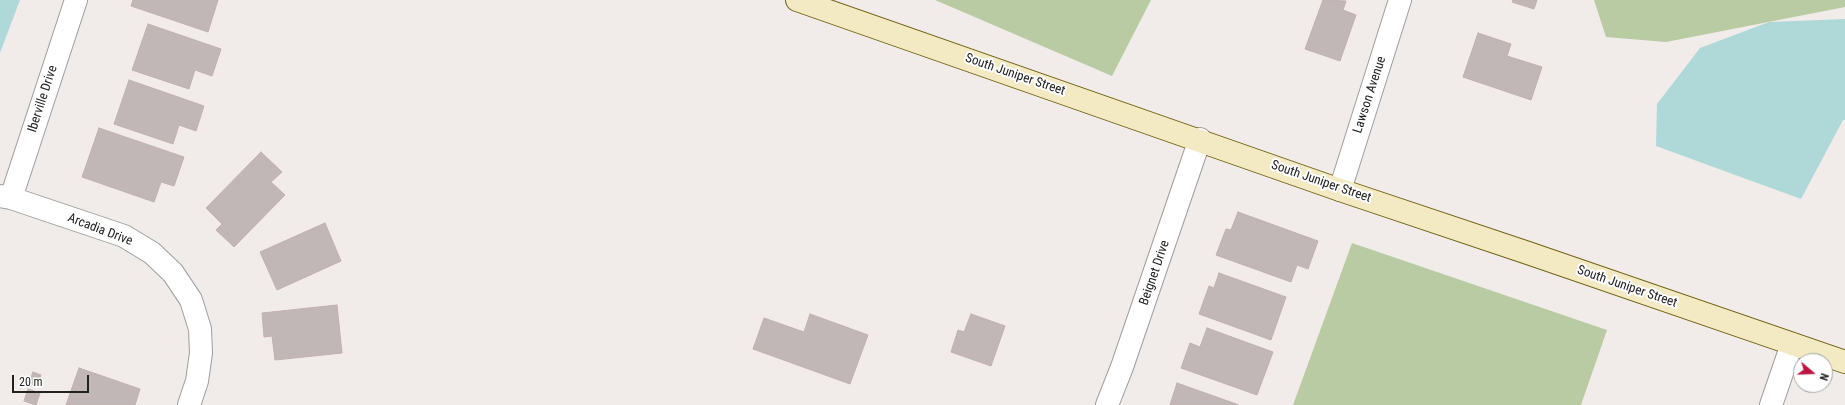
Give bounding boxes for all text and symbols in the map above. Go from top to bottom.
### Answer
street label: South Juniper Street [963,51,1067,99]
street label: Lawson Avenue [1350,55,1390,135]
street label: Iberville Drive [25,64,61,134]
street label: South Juniper Street [1269,158,1373,206]
street label: Arcadia Drive [65,211,135,249]
street label: Beignet Drive [1137,238,1173,308]
street label: South Juniper Street [1575,263,1679,311]
north arrow [1793,353,1833,393]
scale bar [14,367,91,393]
text: N [1817,371,1831,382]
text: 20 m [19,375,43,389]

